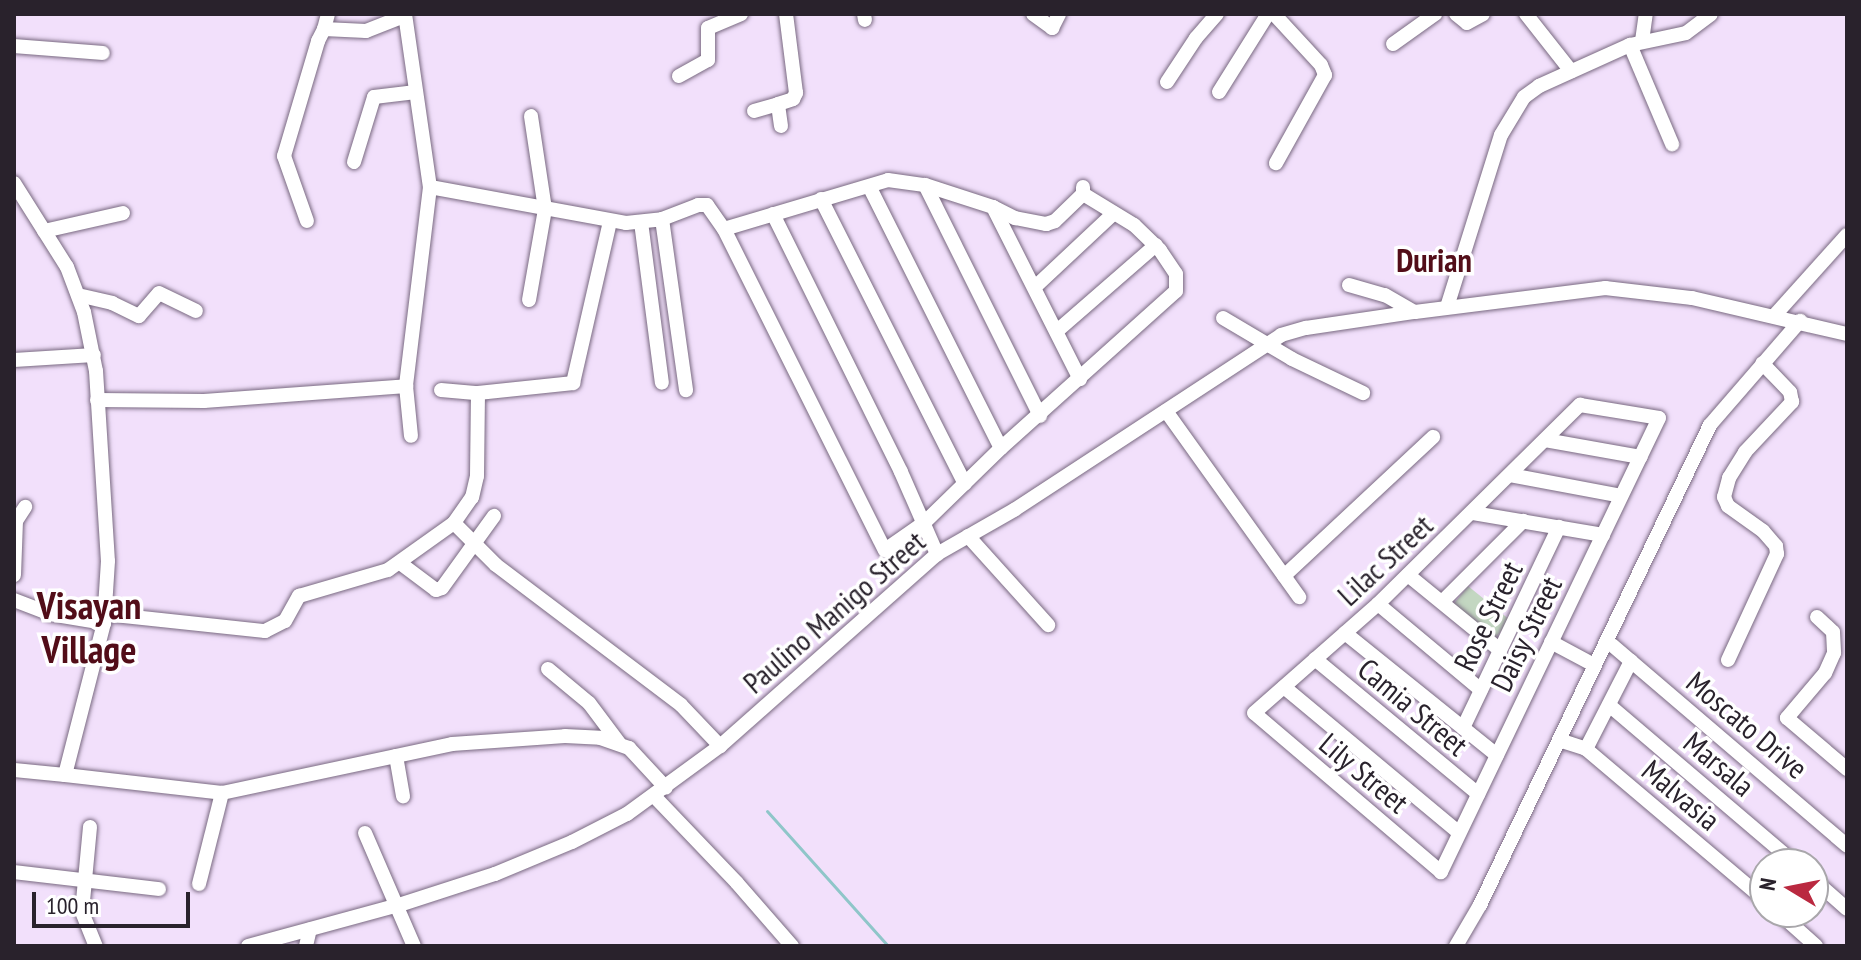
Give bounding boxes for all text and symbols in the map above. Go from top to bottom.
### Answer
district label: Durian [1396,241,1472,279]
street label: Lilac Street [1330,507,1440,613]
street label: Paulino Manigo Street [736,523,932,701]
street label: Rose Street [1446,555,1530,677]
street label: Daisy Street [1483,570,1569,698]
district label: Visayan Village [37,582,141,672]
street label: Camia Street [1351,651,1475,763]
street label: Moscato Drive [1679,664,1815,786]
street label: Marsala [1677,724,1761,804]
street label: Lily Street [1312,725,1416,821]
street label: Malvasia [1635,752,1727,838]
north arrow [1749,848,1829,928]
scale bar [36,876,194,926]
text: N [1753,876,1782,892]
text: 100 m [46,890,99,921]

